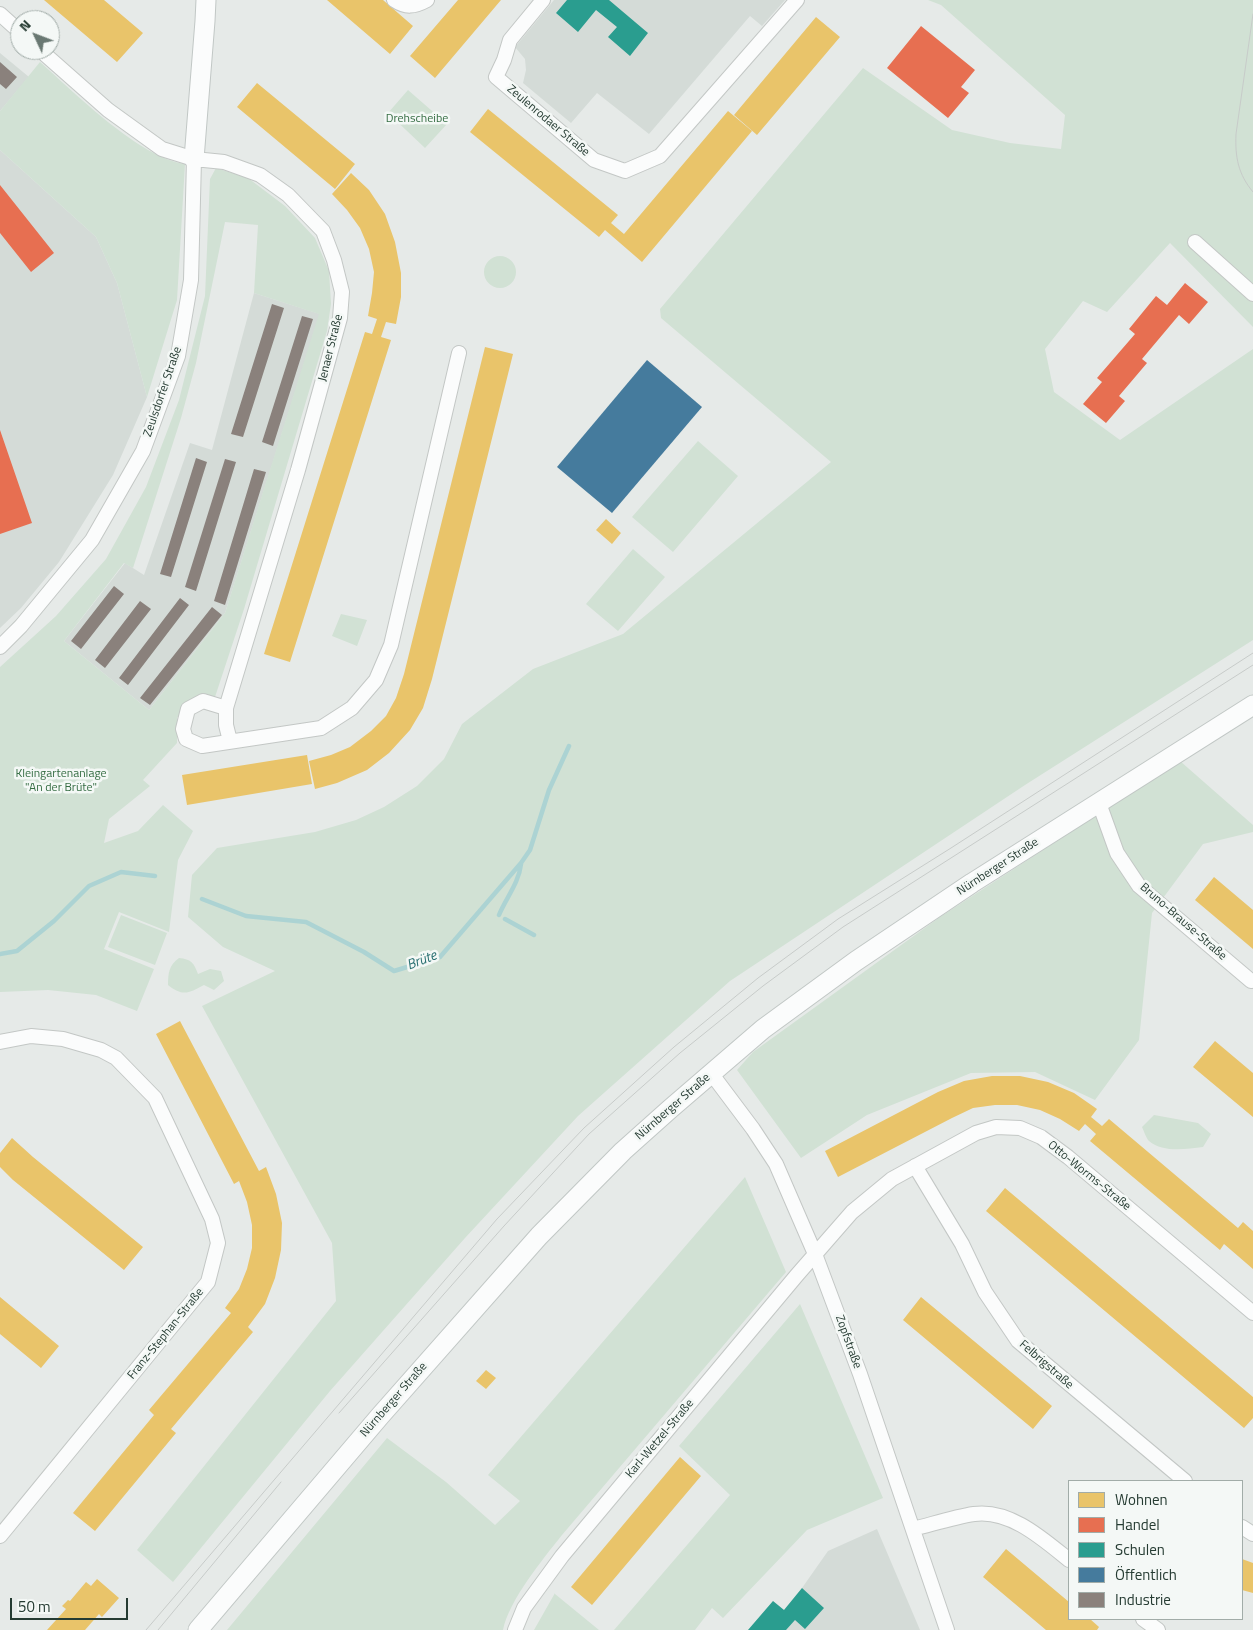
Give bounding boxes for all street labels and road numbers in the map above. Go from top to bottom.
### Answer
street label: Zeulenrodaer Straße [504,82,592,160]
street label: Jenaer Straße [316,313,346,383]
street label: Zeulsdorfer Straße [141,345,185,439]
street label: Nürnberger Straße [955,835,1041,899]
street label: Bruno-Brause-Straße [1137,880,1229,964]
street label: Nürnberger Straße [633,1071,713,1143]
street label: Otto-Worms-Straße [1045,1138,1133,1214]
street label: Franz-Stephan-Straße [125,1285,207,1383]
street label: Zopfstraße [832,1313,864,1371]
street label: Felbrigstraße [1016,1338,1076,1392]
street label: Nürnberger Straße [358,1360,430,1440]
street label: Karl-Wetzel-Straße [623,1397,697,1481]

